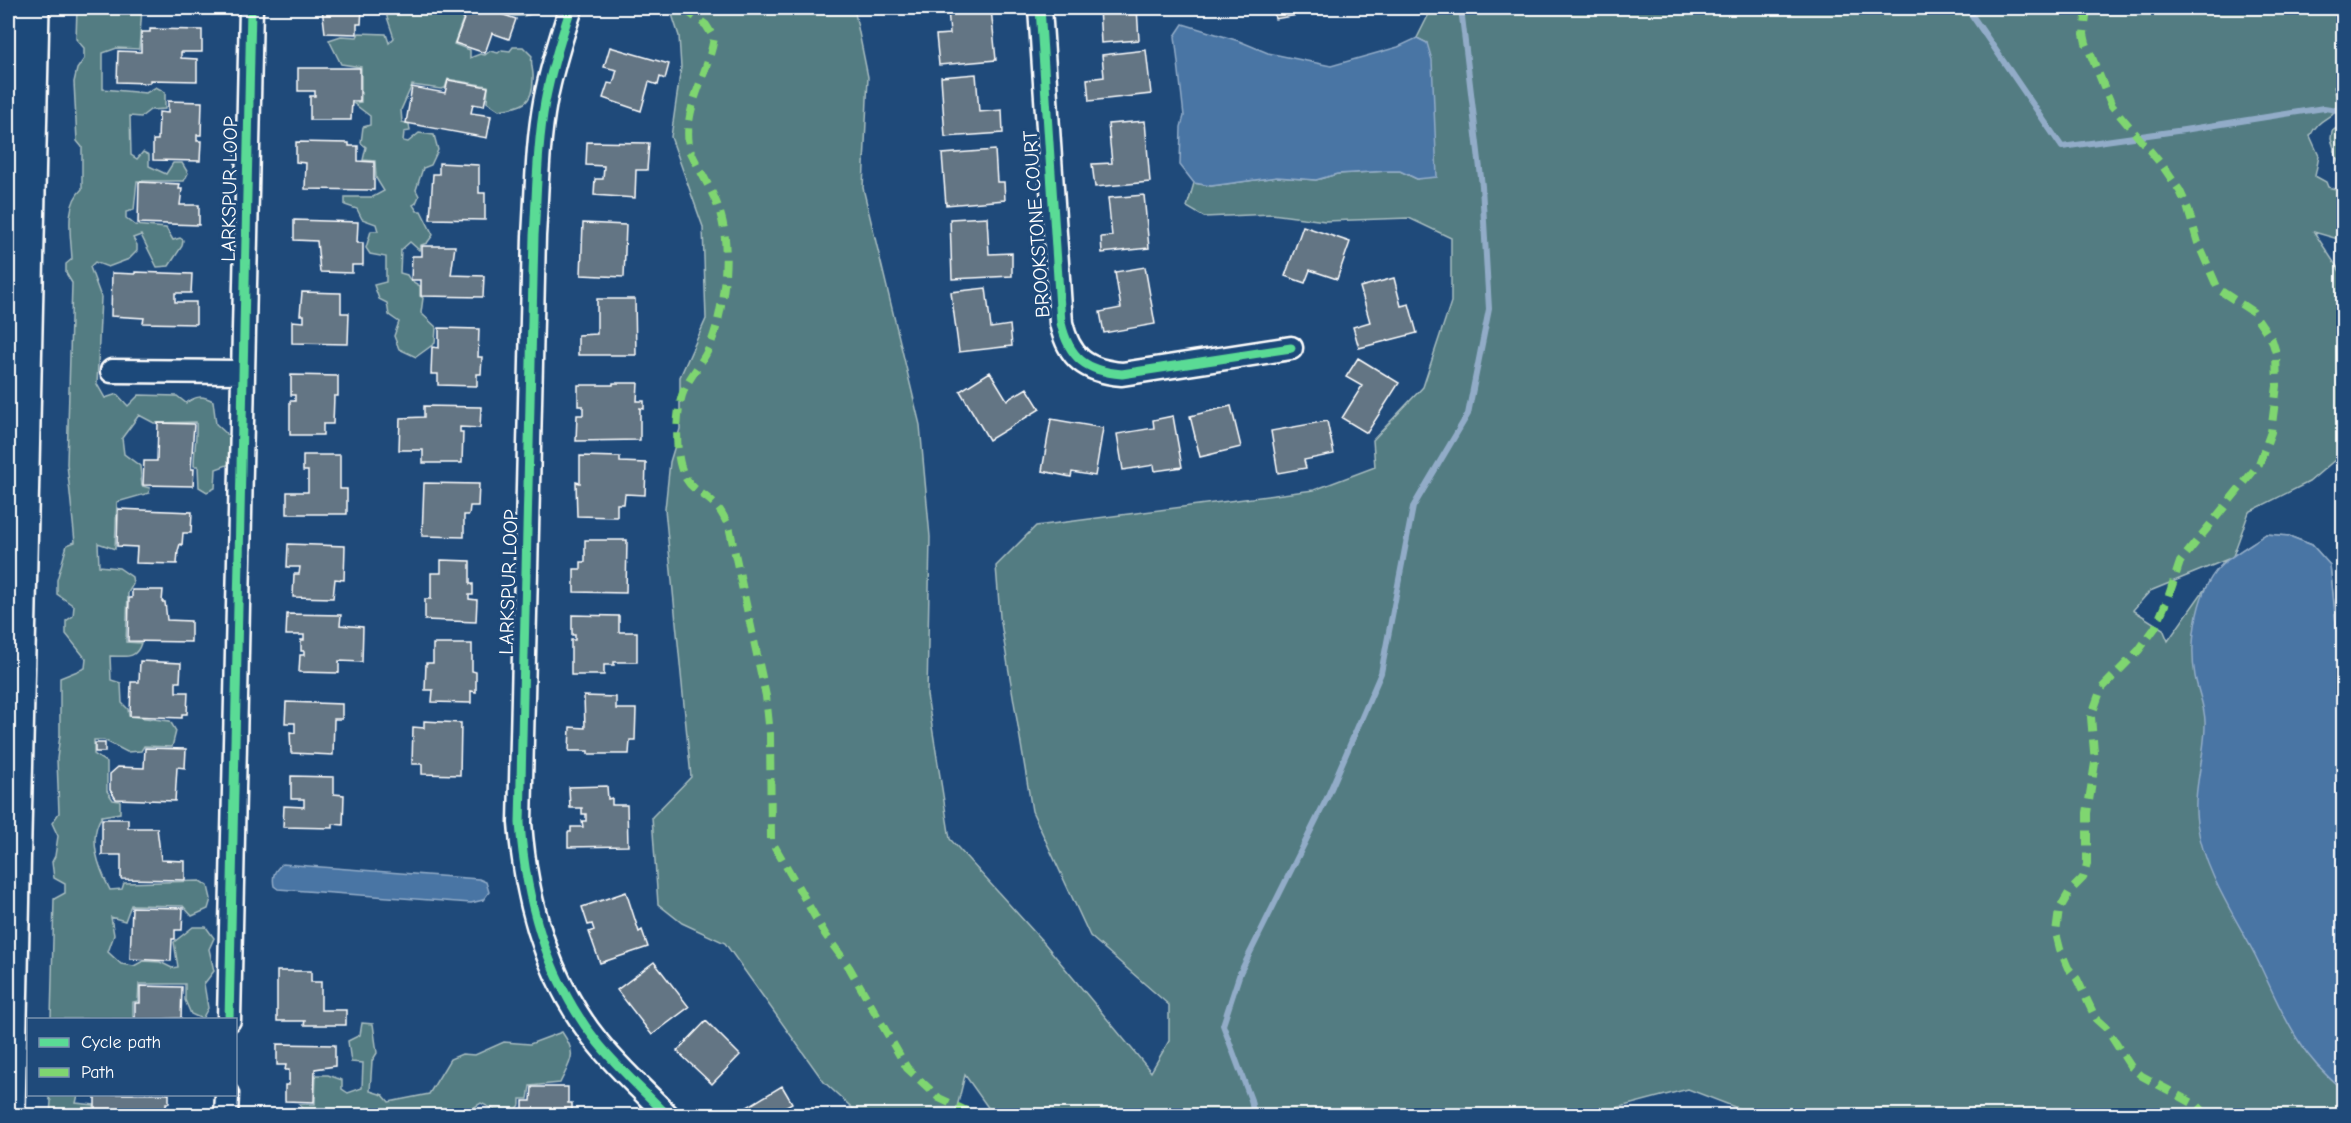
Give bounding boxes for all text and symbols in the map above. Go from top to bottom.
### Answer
street label: LARKSPUR LOOP [217,116,242,262]
street label: BROOKSTONE COURT [1018,129,1055,318]
street label: LARKSPUR LOOP [494,509,523,655]
legend [27,1018,237,1096]
text: Cycle path [81,1032,161,1053]
text: Path [81,1062,114,1083]

